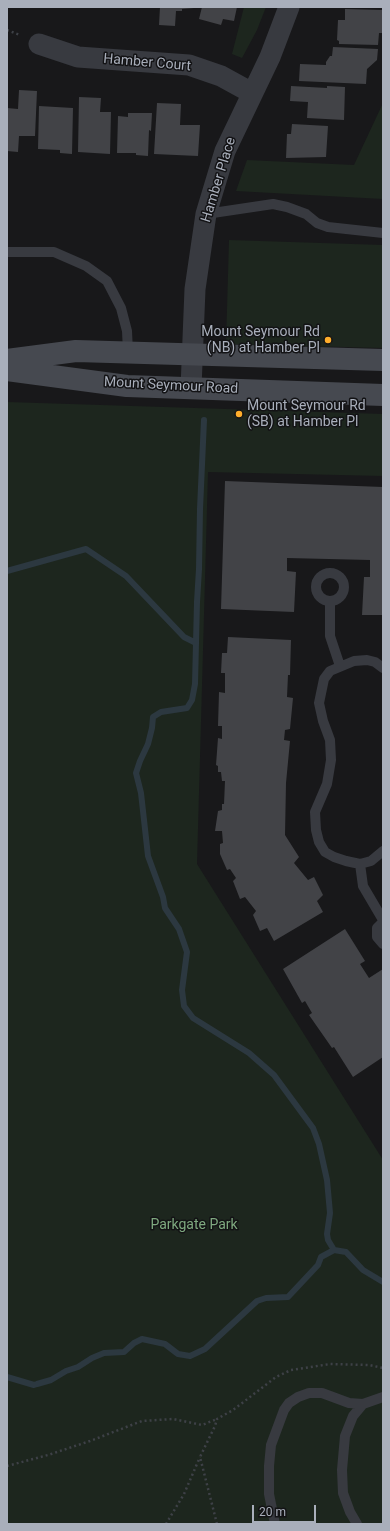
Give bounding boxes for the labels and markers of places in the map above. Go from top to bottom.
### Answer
place label: Mount Seymour Rd (NB) at Hamber Pl [201,324,320,356]
marker: Mount Seymour Rd (NB) at Hamber Pl [323,335,333,345]
place label: Mount Seymour Rd (SB) at Hamber Pl [247,398,366,430]
marker: Mount Seymour Rd (SB) at Hamber Pl [234,409,244,419]

